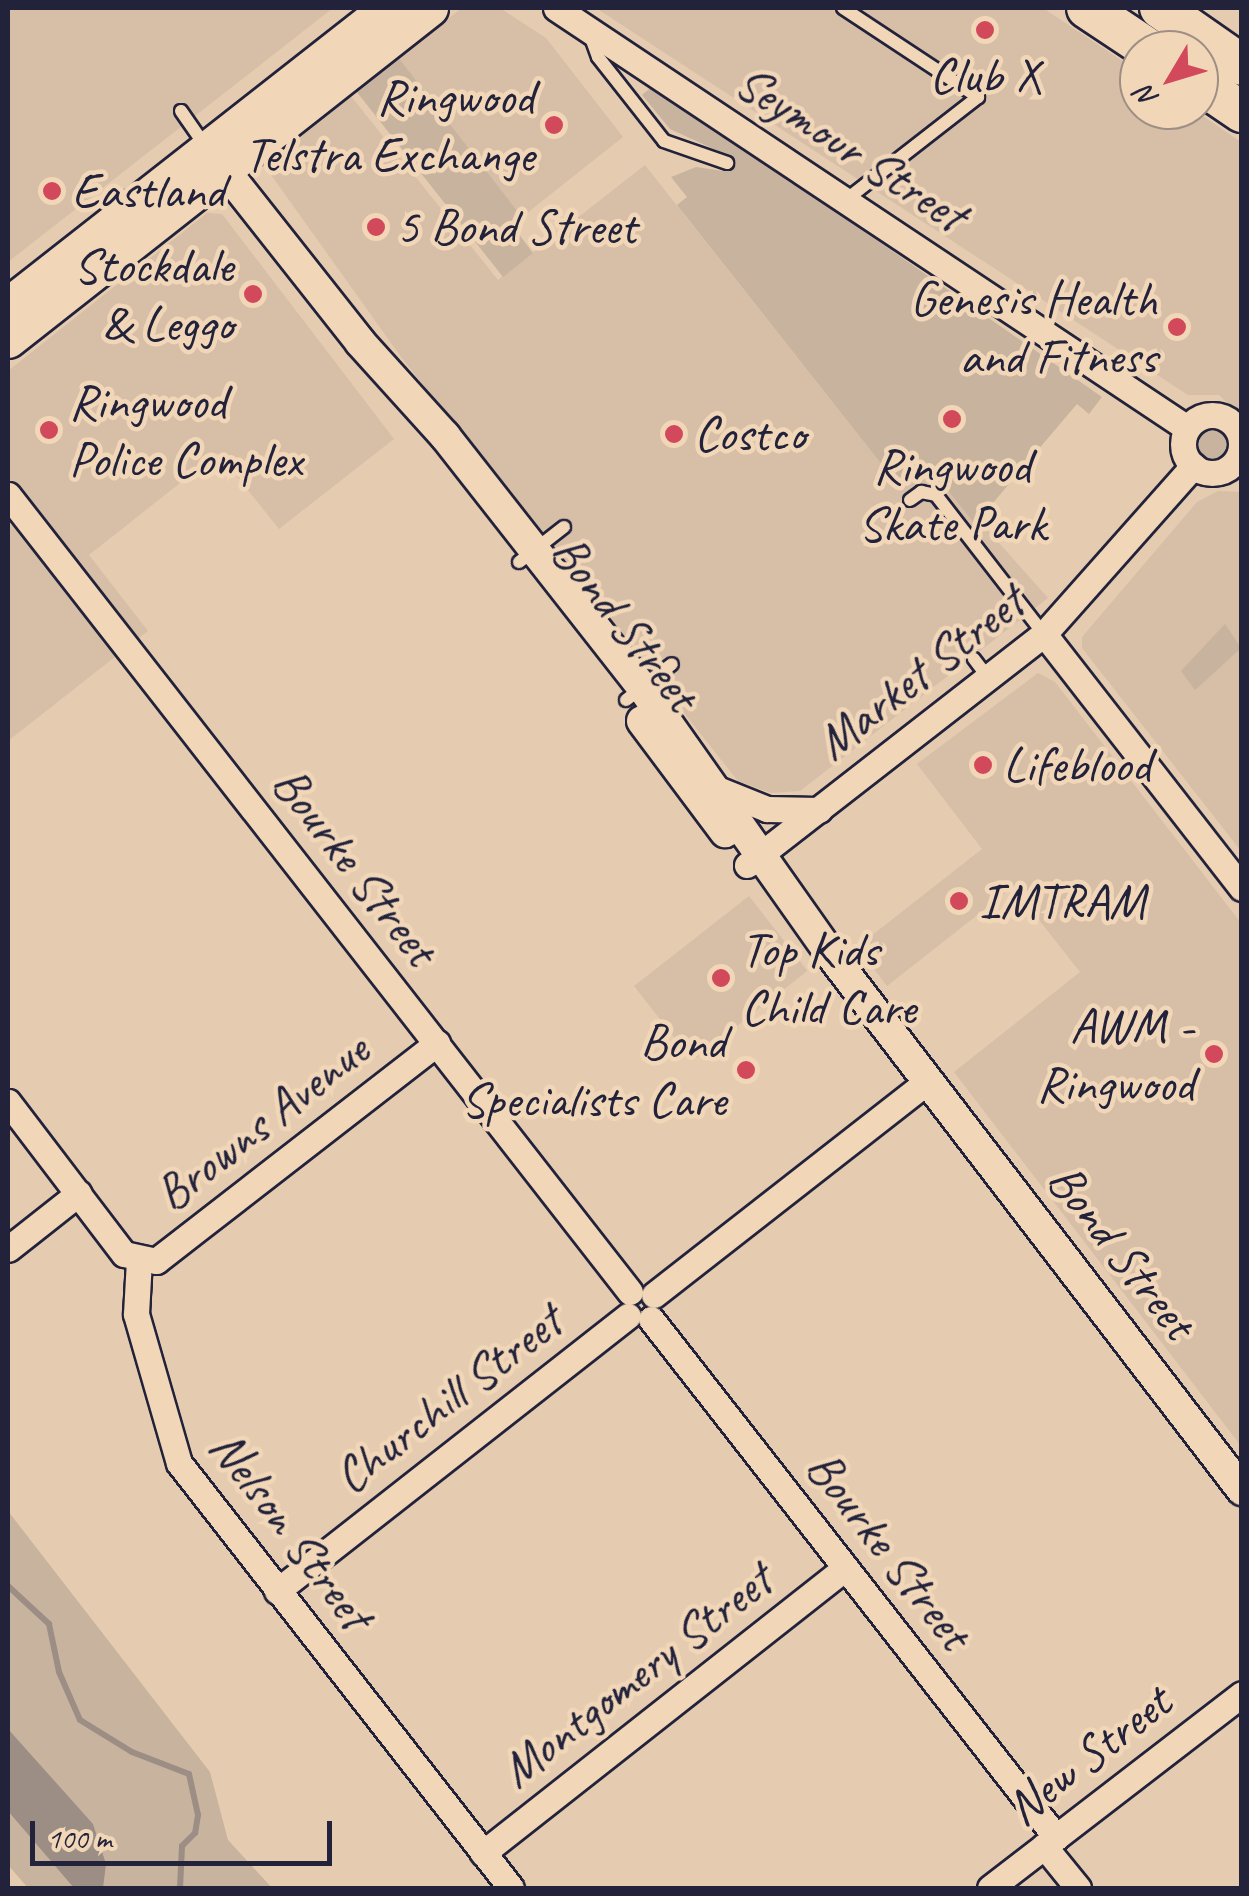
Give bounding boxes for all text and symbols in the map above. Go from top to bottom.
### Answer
marker: Club X [974,19,996,41]
north arrow [1119,30,1219,130]
place label: Club X [930,46,1040,106]
street label: Seymour Street [725,51,977,245]
place label: Ringwood Telstra Exchange [244,66,534,184]
text: N [1127,80,1166,115]
marker: Ringwood Telstra Exchange [543,114,565,136]
place label: Eastland [72,161,225,221]
marker: Eastland [41,180,63,202]
place label: 5 Bond Street [396,197,637,257]
marker: 5 Bond Street [365,216,387,238]
place label: Stockdale & Leggo [73,235,233,352]
place label: Genesis Health and Fitness [910,268,1157,386]
marker: Stockdale & Leggo [242,283,264,305]
marker: Genesis Health and Fitness [1166,316,1188,338]
place label: Ringwood Police Complex [69,371,302,488]
place label: Costco [694,404,805,464]
marker: Ringwood Skate Park [941,408,963,430]
marker: Ringwood Police Complex [38,419,60,441]
marker: Costco [663,423,685,445]
place label: Ringwood Skate Park [857,435,1047,552]
street label: Bond Street [538,523,712,723]
street label: Market Street [804,572,1036,772]
place label: Lifeblood [1003,735,1151,795]
marker: Lifeblood [972,754,994,776]
street label: Bourke Street [259,755,451,977]
place label: IMTRAM [979,871,1145,931]
marker: IMTRAM [948,890,970,912]
place label: Top Kids Child Care [741,919,917,1036]
marker: Top Kids Child Care [710,967,732,989]
place label: AWM - Ringwood [1037,995,1194,1112]
place label: Bond Specialists Care [459,1011,726,1128]
street label: Browns Avenue [143,1020,381,1224]
marker: AWM - Ringwood [1203,1043,1225,1065]
marker: Bond Specialists Care [735,1059,757,1081]
street label: Bond Street [1035,1151,1209,1351]
street label: Churchill Street [322,1292,574,1506]
street label: Nelson Street [197,1419,385,1641]
street label: Bourke Street [793,1439,985,1661]
street label: Montgomery Street [488,1550,784,1800]
street label: New Street [993,1672,1183,1838]
scale bar [35,1801,338,1863]
text: 100 m [47,1819,112,1857]

